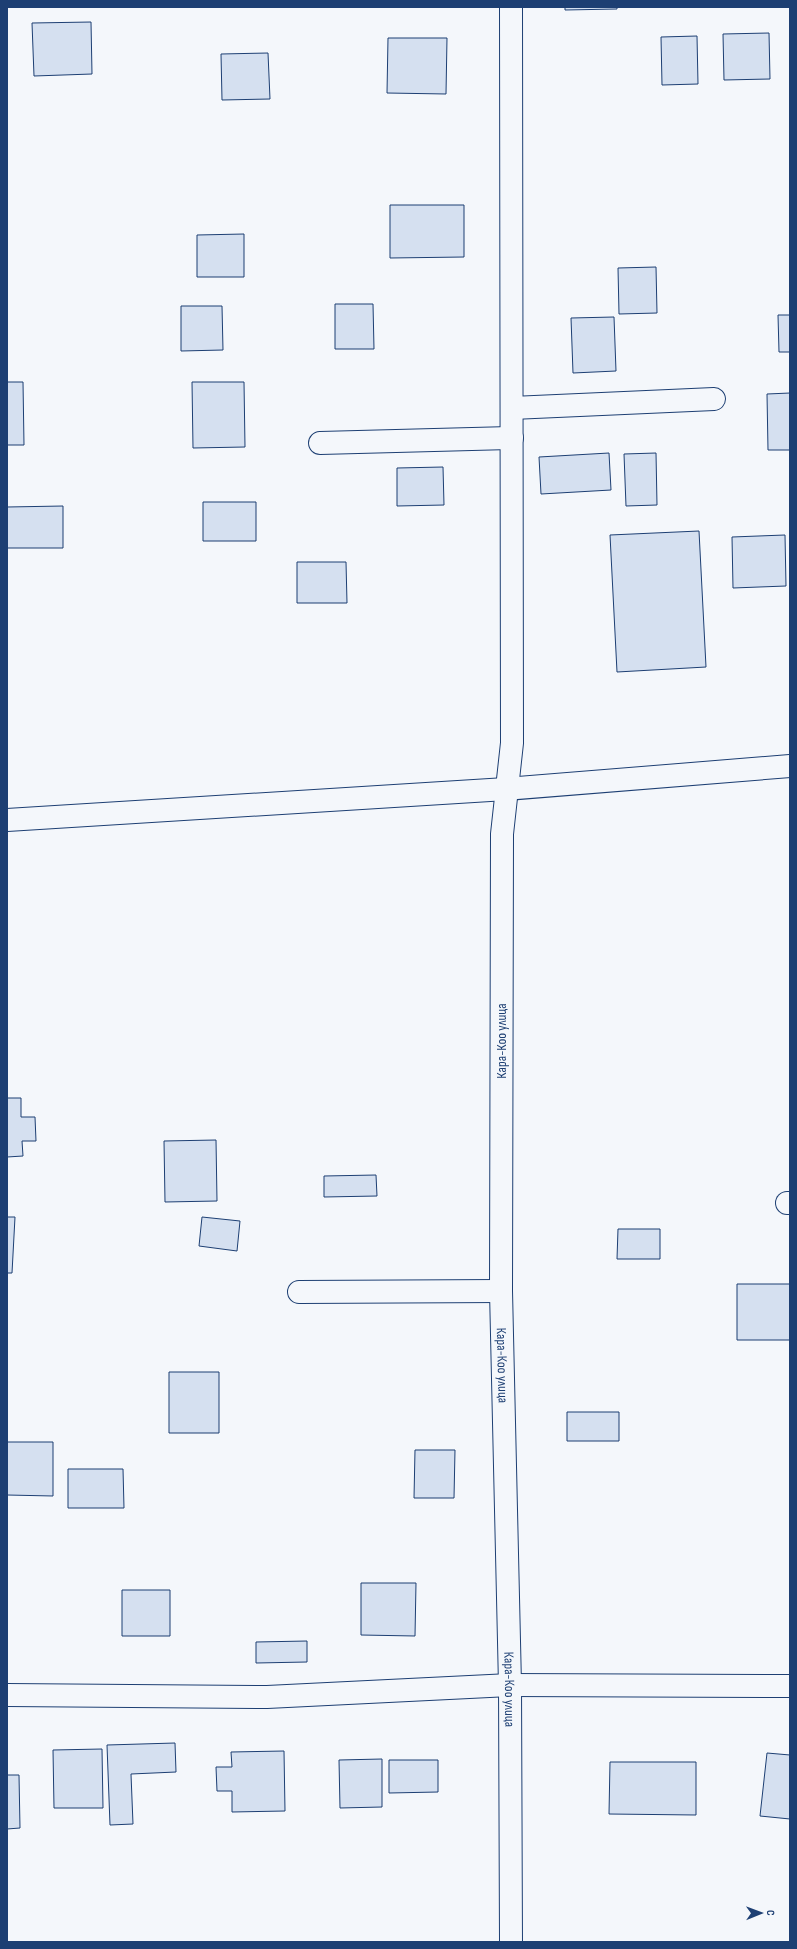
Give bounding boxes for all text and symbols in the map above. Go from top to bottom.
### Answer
street label: Кара-Коо улица [493,1003,510,1079]
street label: Кара-Коо улица [493,1328,512,1403]
street label: Кара-Коо улица [501,1651,519,1727]
north arrow [741,1893,781,1933]
text: С [764,1910,777,1916]

